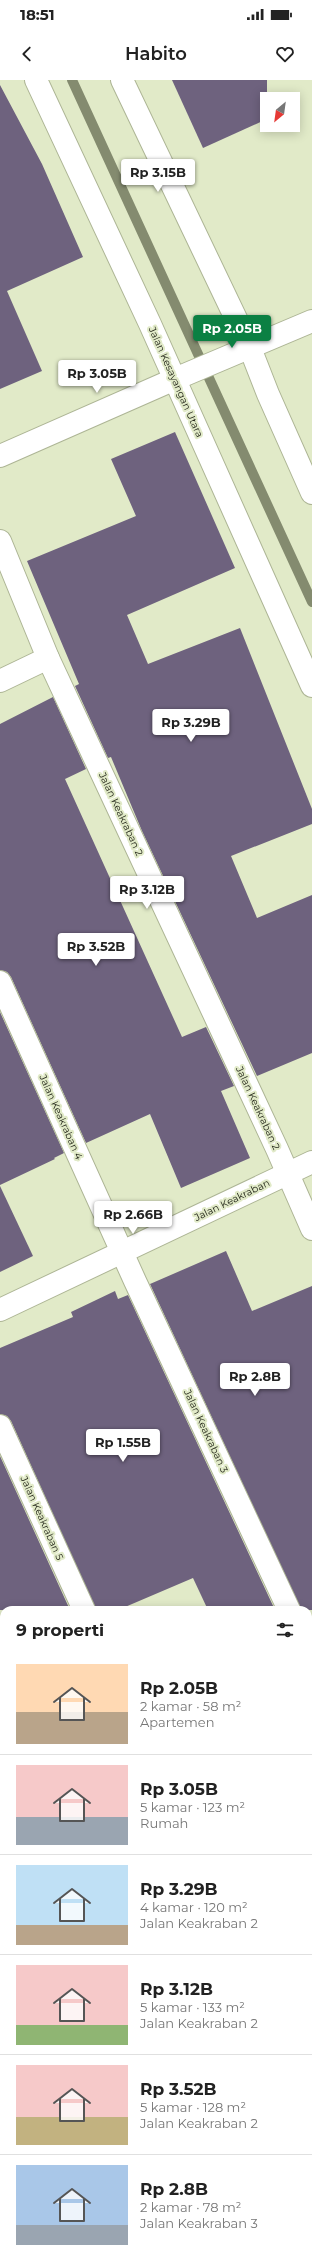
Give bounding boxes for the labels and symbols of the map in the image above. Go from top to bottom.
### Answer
north arrow [260,92,300,132]
pin: Rp 3.15B [117,159,199,193]
pin: Rp 2.05B [191,315,273,349]
street label: Jalan Kesayangan Utara [145,324,206,439]
pin: Rp 3.05B [56,360,138,394]
pin: Rp 3.29B [150,709,232,743]
street label: Jalan Keakraban 2 [96,769,146,858]
pin: Rp 3.12B [106,876,188,910]
pin: Rp 3.52B [55,933,137,967]
street label: Jalan Keakraban 2 [233,1063,283,1152]
street label: Jalan Keakraban 4 [36,1072,86,1162]
street label: Jalan Keakraban [191,1176,272,1224]
pin: Rp 2.66B [92,1201,174,1235]
pin: Rp 2.8B [218,1363,292,1397]
street label: Jalan Keakraban 3 [181,1386,231,1475]
pin: Rp 1.55B [82,1429,164,1463]
street label: Jalan Keakraban 5 [17,1473,67,1562]

